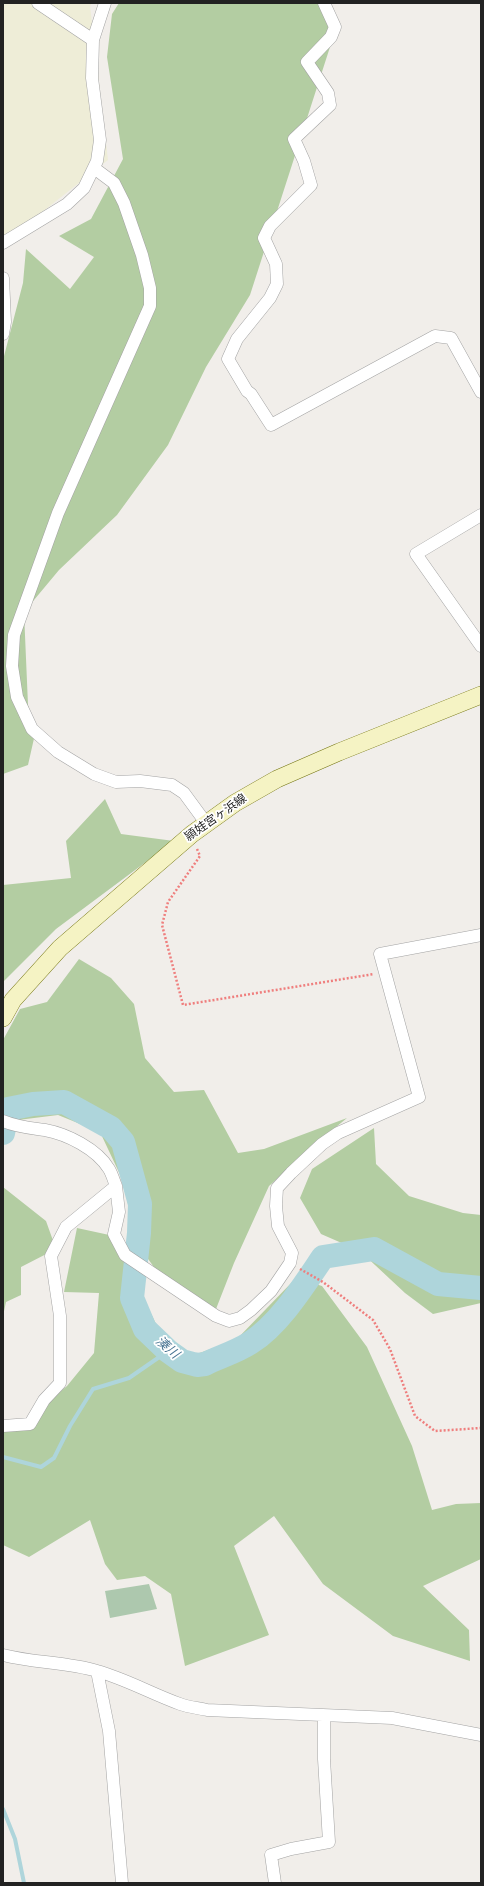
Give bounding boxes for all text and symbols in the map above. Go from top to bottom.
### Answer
street label: 頴娃宮ヶ浜線 [182,791,250,845]
water label: 湊川 [152,1334,182,1362]

